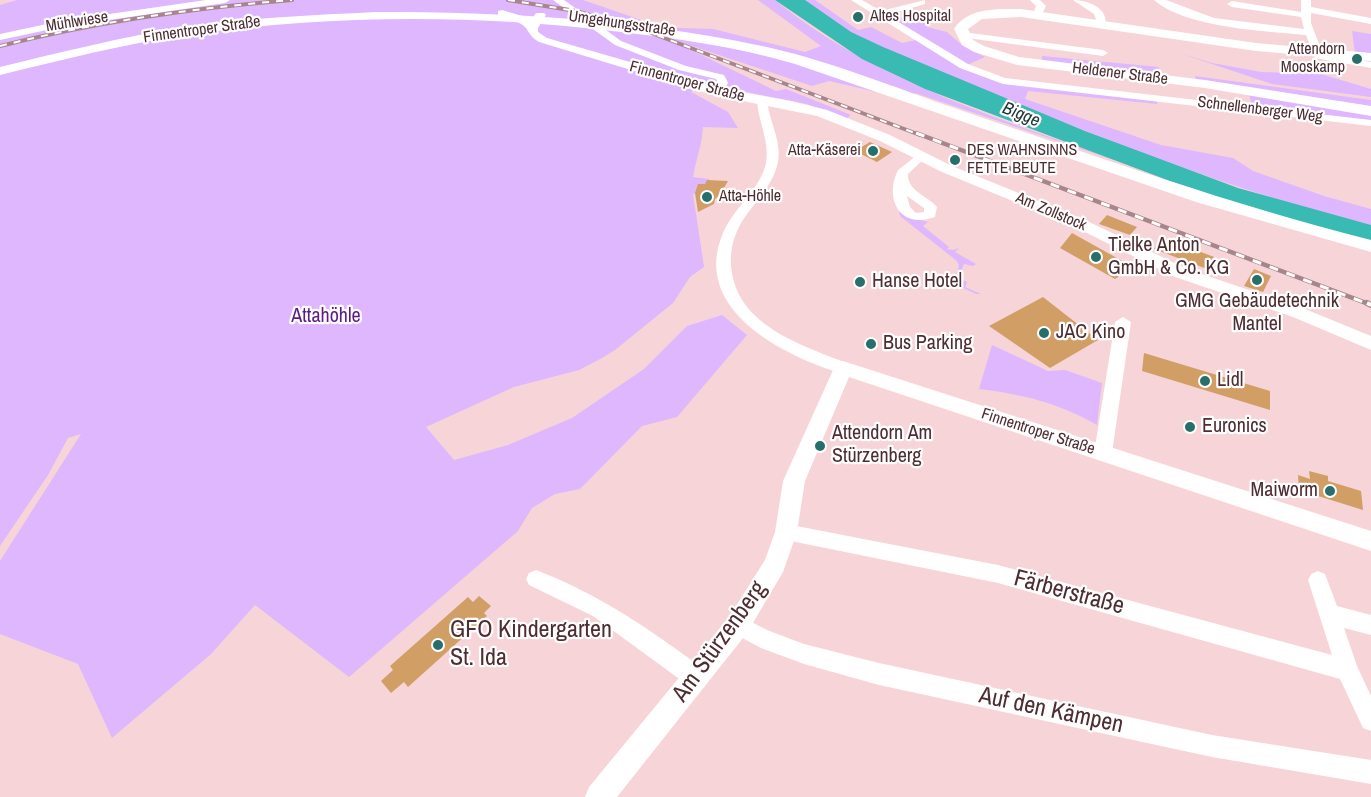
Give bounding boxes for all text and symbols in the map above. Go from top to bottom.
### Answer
street label: Umgehungsstraße [567,7,677,41]
place label: Altes Hospital [870,7,951,27]
street label: Mühlwiese [45,8,109,36]
marker: Altes Hospital [851,10,865,24]
street label: Finnentroper Straße [142,12,262,48]
place label: Attendorn Mooskamp [1281,40,1345,78]
marker: Attendorn Mooskamp [1350,52,1364,66]
street label: Finnentroper Straße [627,57,747,107]
street label: Heldener Straße [1071,59,1169,89]
street label: Schnellenberger Weg [1196,93,1324,127]
water label: Bigge [999,98,1043,132]
place label: Atta-Käserei [788,141,861,161]
place label: DES WAHNSINNS FETTE BEUTE [967,141,1077,179]
marker: Atta-Käserei [866,144,880,158]
marker: DES WAHNSINNS FETTE BEUTE [948,153,962,167]
place label: Atta-Höhle [719,187,781,207]
street label: Am Zollstock [1013,188,1089,236]
marker: Atta-Höhle [700,190,714,204]
place label: Tielke Anton GmbH & Co. KG [1108,234,1229,281]
marker: Tielke Anton GmbH & Co. KG [1089,250,1103,264]
place label: Hanse Hotel [872,270,962,294]
marker: GMG Gebäudetechnik Mantel [1250,273,1264,287]
marker: Hanse Hotel [853,275,867,289]
place label: GMG Gebäudetechnik Mantel [1175,290,1339,337]
park label: Attahöhle [291,305,361,329]
place label: JAC Kino [1056,321,1125,345]
marker: JAC Kino [1037,326,1051,340]
place label: Bus Parking [883,332,972,356]
marker: Bus Parking [864,337,878,351]
place label: Lidl [1217,369,1243,393]
marker: Lidl [1198,374,1212,388]
street label: Finnentroper Straße [979,405,1097,459]
place label: Euronics [1202,415,1267,439]
marker: Euronics [1183,420,1197,434]
place label: Attendorn Am Stürzenberg [832,422,932,469]
marker: Attendorn Am Stürzenberg [813,439,827,453]
place label: Maiworm [1251,479,1318,503]
marker: Maiworm [1323,484,1337,498]
street label: Färberstraße [1011,564,1127,622]
street label: Am Stürzenberg [667,576,773,708]
place label: GFO Kindergarten St. Ida [450,617,612,673]
marker: GFO Kindergarten St. Ida [431,638,445,652]
street label: Auf den Kämpen [976,682,1126,740]

